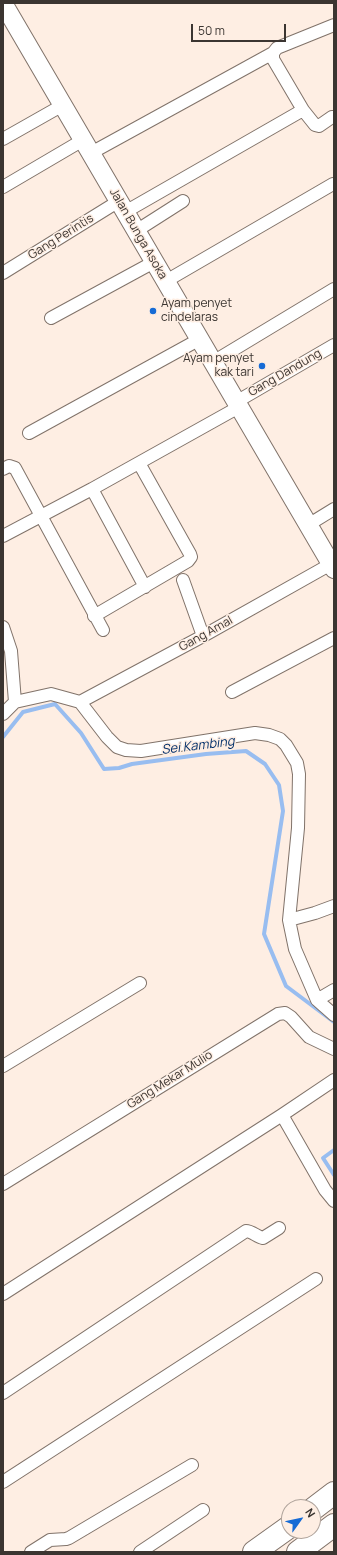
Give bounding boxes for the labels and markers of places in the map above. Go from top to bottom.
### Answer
place label: Ayam penyet cindelaras [161,297,232,325]
marker: Ayam penyet cindelaras [148,306,158,316]
place label: Ayam penyet kak tari [183,352,254,380]
marker: Ayam penyet kak tari [257,361,267,371]

